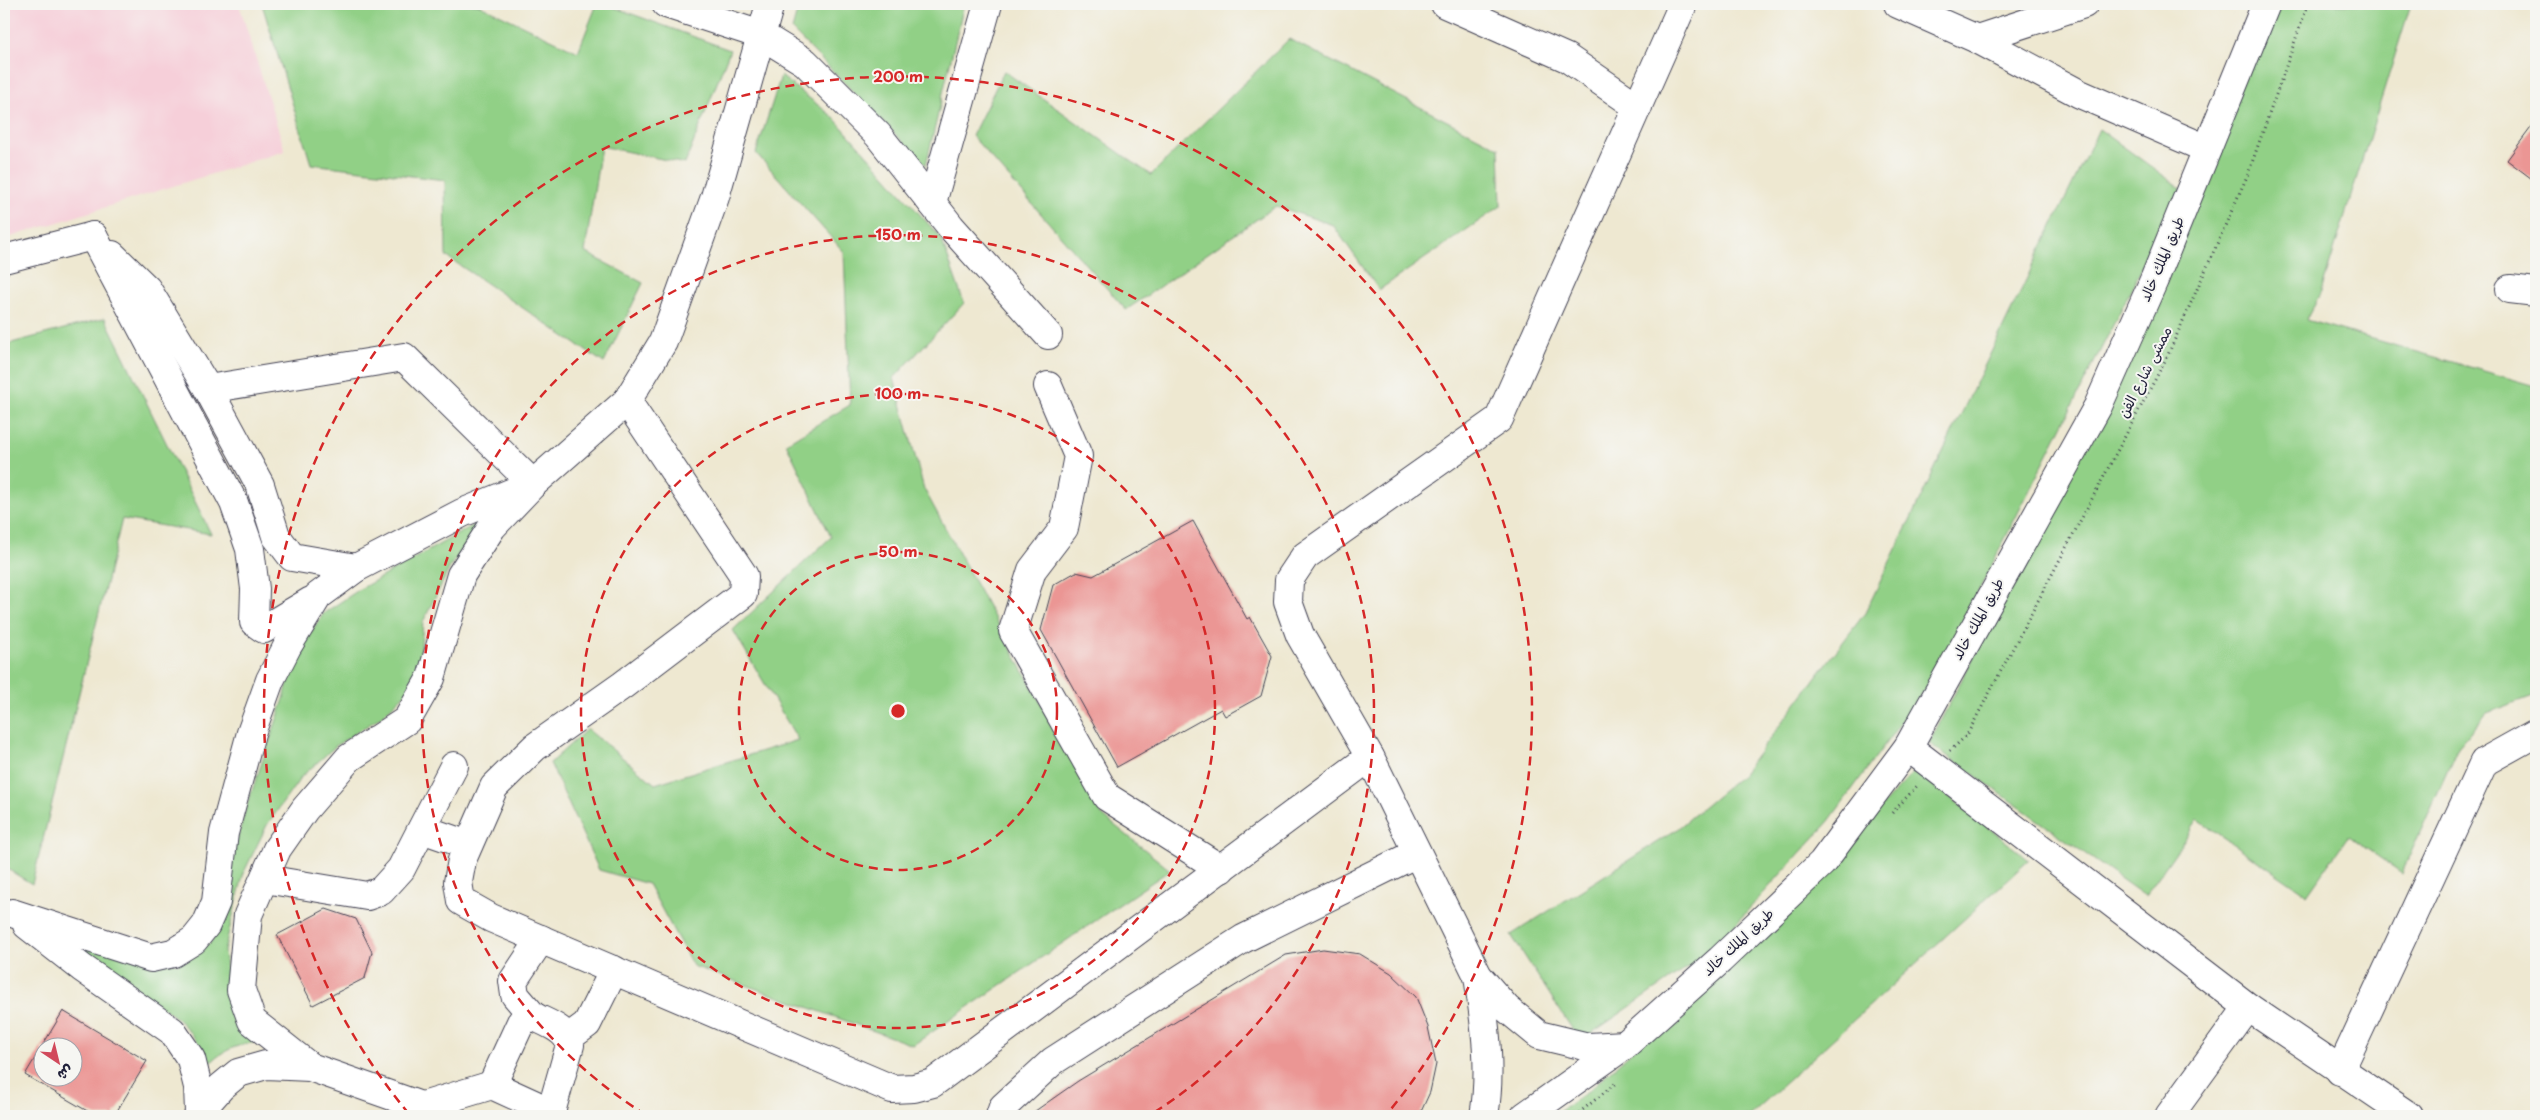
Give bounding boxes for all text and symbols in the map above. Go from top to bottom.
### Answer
text: 200 m [873,64,923,87]
street label: طريق الملك خالد [2134,213,2189,305]
text: 150 m [875,222,921,245]
street label: ممشى شارع الفن [2112,322,2177,421]
text: 100 m [875,381,921,404]
text: 50 m [879,539,917,562]
street label: طريق الملك خالد [1946,574,2009,664]
centre of rings [889,702,907,720]
street label: طريق الملك خالد [1697,903,1778,980]
north arrow [32,1038,82,1088]
text: ش [53,1060,78,1086]

